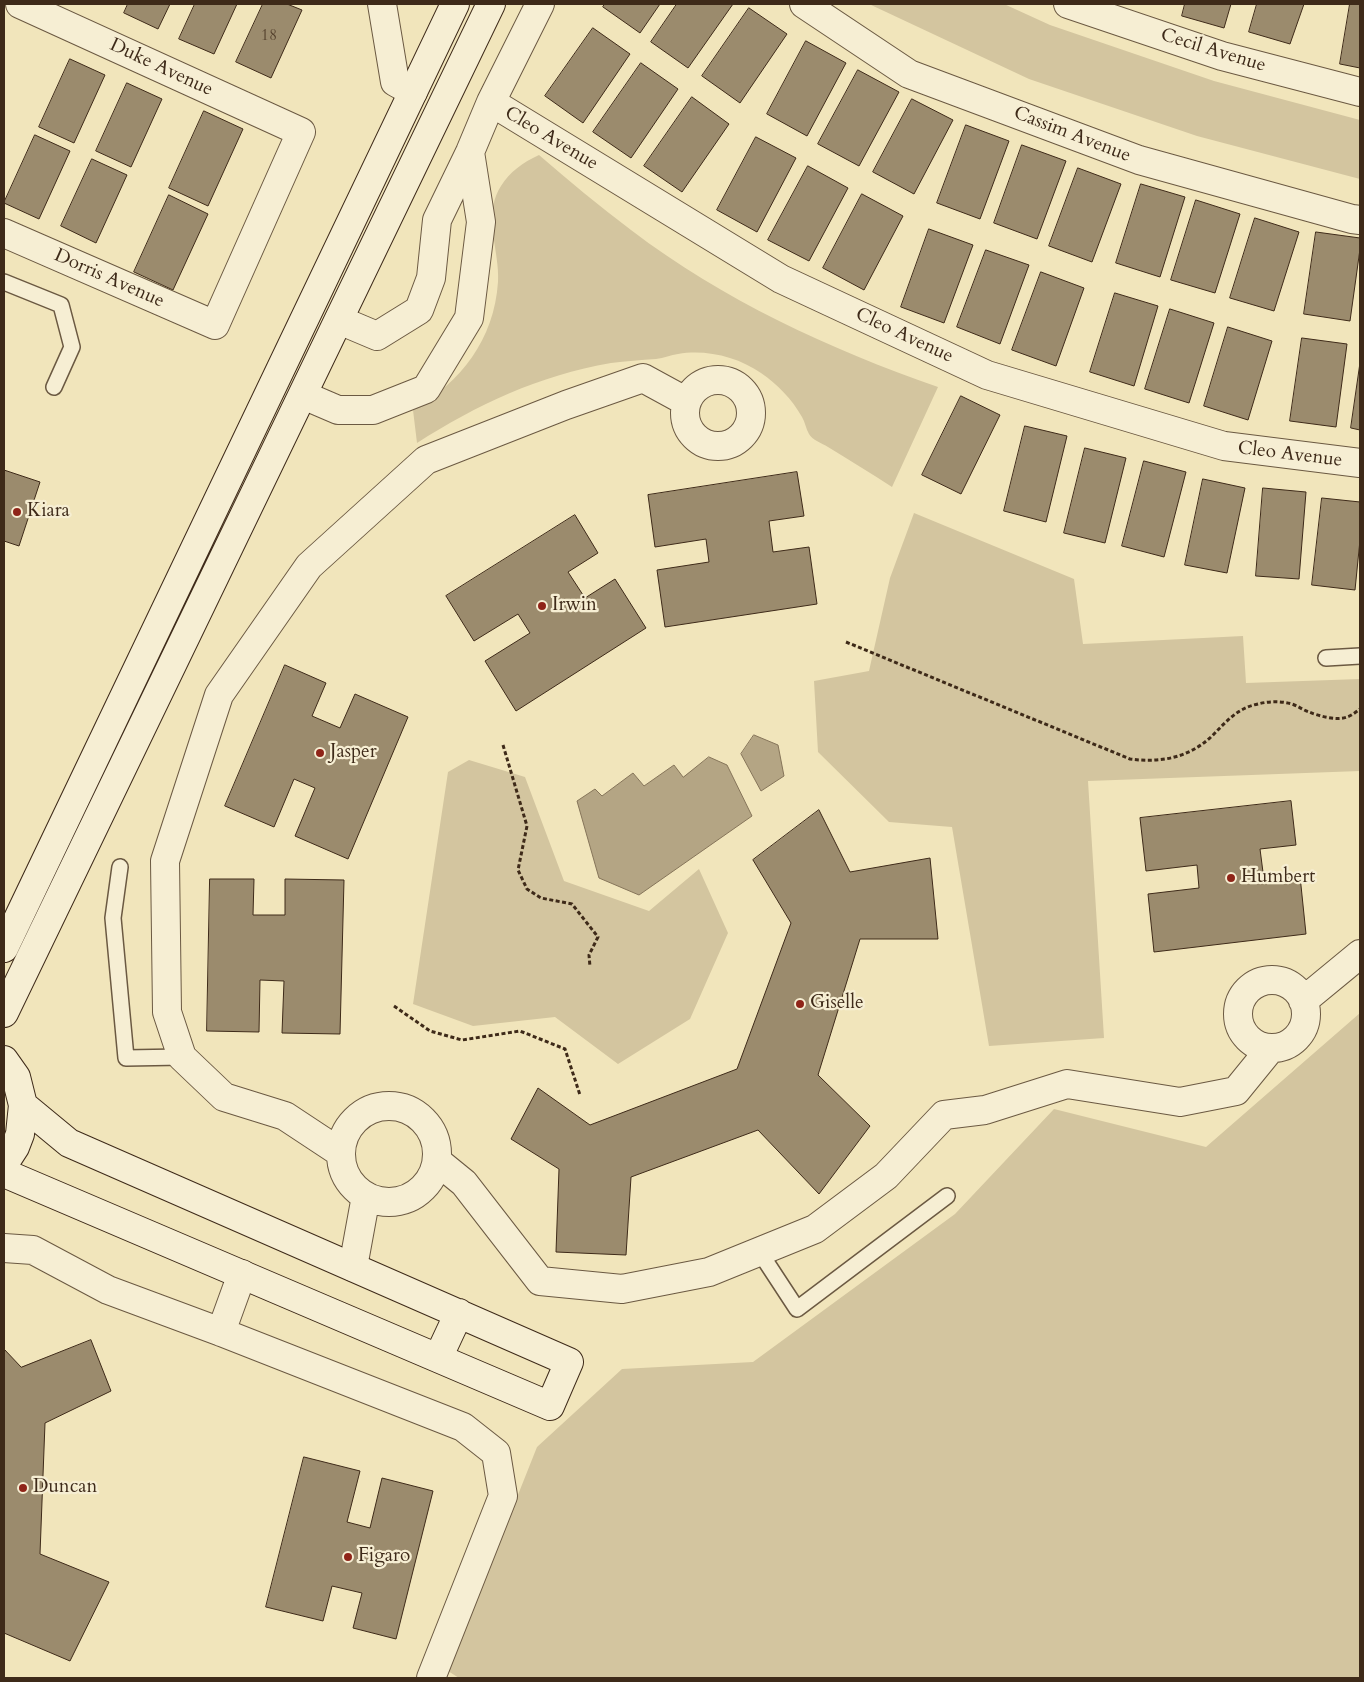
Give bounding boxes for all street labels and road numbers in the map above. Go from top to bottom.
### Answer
street label: Cecil Avenue [1158,24,1268,78]
street label: Duke Avenue [106,34,216,102]
street label: Cleo Avenue [500,102,602,176]
street label: Cassim Avenue [1010,102,1134,168]
street label: Dorris Avenue [50,245,168,313]
street label: Cleo Avenue [852,303,956,369]
street label: Cleo Avenue [1237,437,1343,473]

